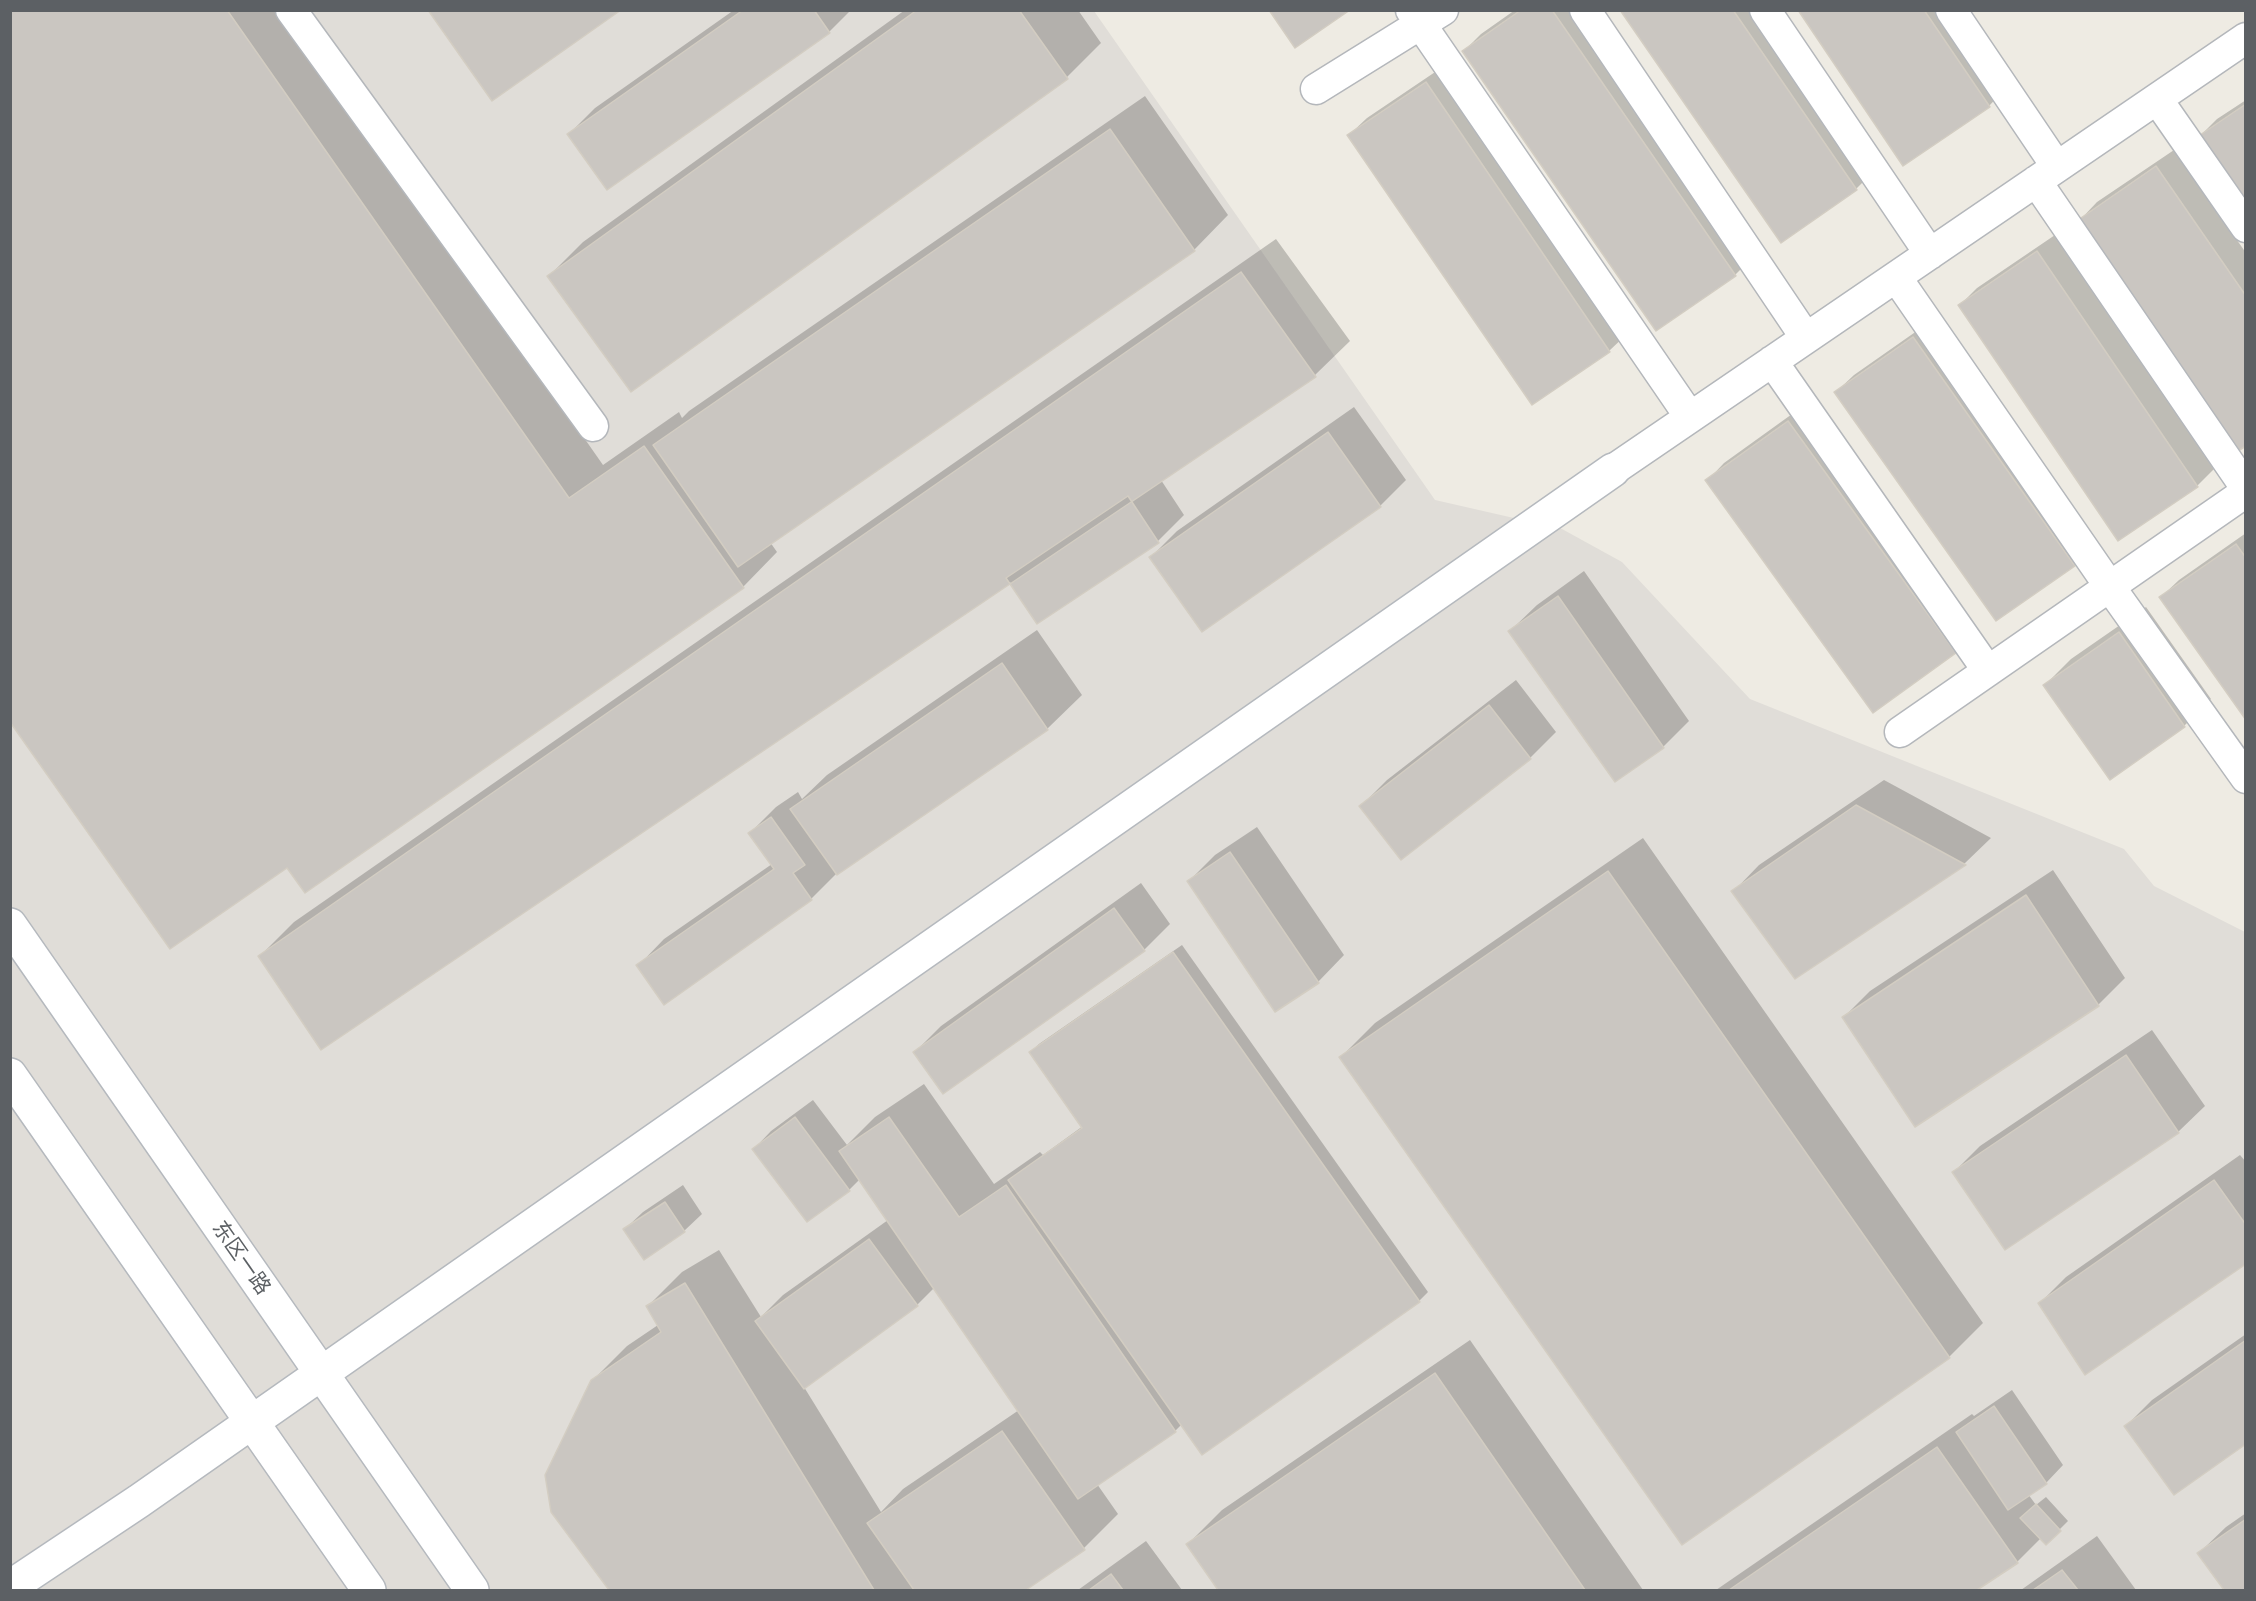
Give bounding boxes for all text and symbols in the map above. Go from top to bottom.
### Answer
street label: 东区一路 [207,1216,275,1300]

